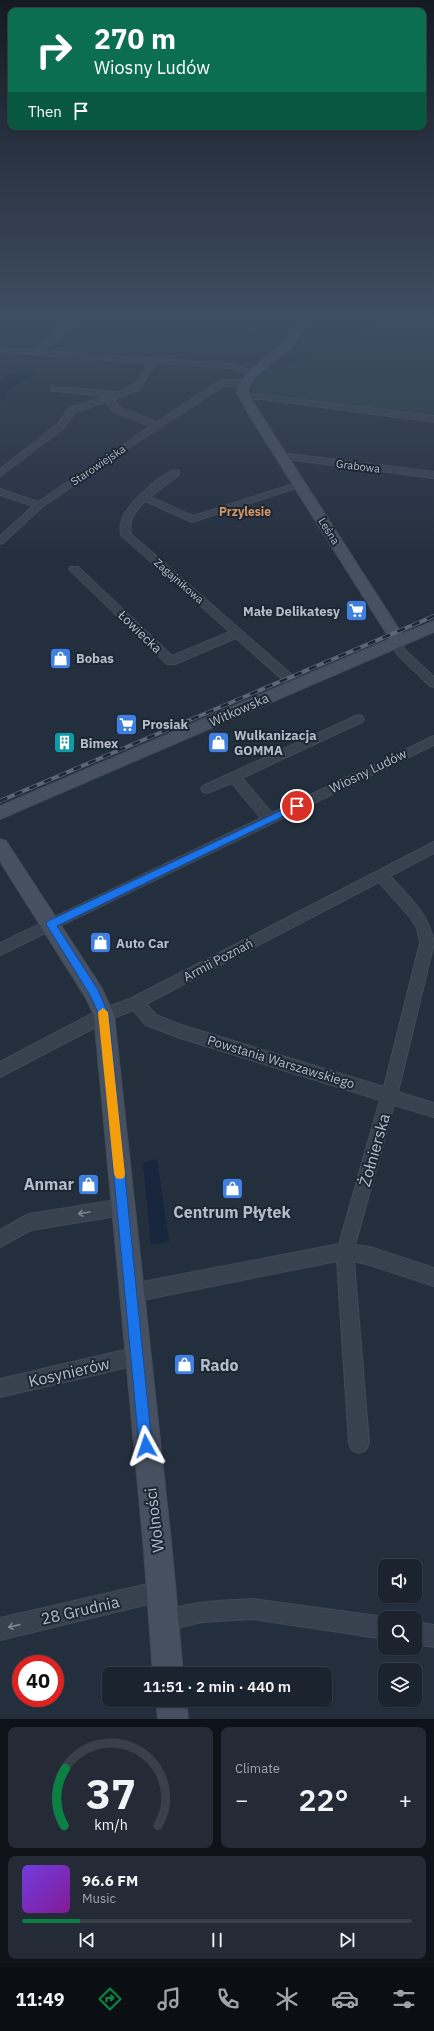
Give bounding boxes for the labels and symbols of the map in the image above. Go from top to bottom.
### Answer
street label: Starowiejska [68,441,128,488]
street label: Grabowa [335,456,381,476]
district label: Przylesie [219,504,271,519]
street label: Leśna [315,515,343,547]
street label: Zagajnikowa [151,556,207,607]
supermarket icon: Małe Delikatesy [343,598,369,624]
place label: Małe Delikatesy [243,603,340,620]
street label: Łowiecka [114,606,165,657]
shop icon: Bobas [48,645,74,671]
place label: Bobas [76,650,114,667]
street label: Witkowska [207,689,271,731]
supermarket icon: Prosiak [114,711,140,737]
place label: Prosiak [142,716,189,733]
place label: Wulkanizacja GOMMA [234,727,317,759]
shop icon: Wulkanizacja GOMMA [206,729,232,755]
building icon: Bimex [51,730,77,756]
place label: Bimex [80,735,119,752]
street label: Wiosny Ludów [327,745,409,797]
pin [280,789,314,823]
shop icon: Auto Car [87,930,113,956]
place label: Auto Car [116,935,169,952]
street label: Armii Poznań [180,935,256,985]
street label: Powstania Warszawskiego [205,1031,357,1093]
street label: Żołnierska [354,1111,394,1189]
shop icon: Anmar [76,1171,102,1197]
place label: Anmar [24,1174,75,1194]
shop icon: Centrum Płytek [219,1176,245,1202]
place label: Centrum Płytek [173,1202,291,1222]
one-way arrow [78,1209,91,1217]
shop icon: Rado [172,1352,198,1378]
street label: Kosynierów [26,1353,112,1391]
place label: Rado [200,1355,238,1375]
position arrow [125,1425,167,1467]
street label: Wolności [140,1486,168,1554]
street label: 28 Grudnia [39,1591,122,1629]
one-way arrow [8,1623,21,1630]
speed limit sign: 40 [12,1655,64,1707]

